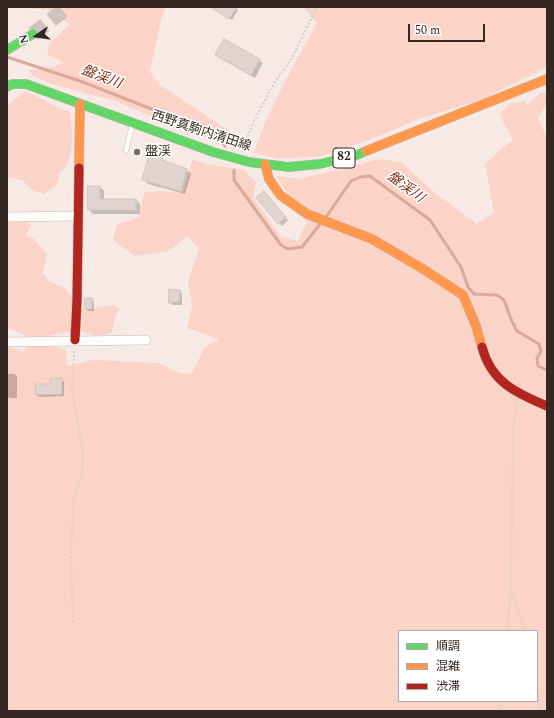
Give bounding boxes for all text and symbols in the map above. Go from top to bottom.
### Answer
north arrow [16,16,56,56]
scale bar [410,16,487,42]
text: 50 m [415,21,440,40]
text: N [15,33,33,45]
water label: 盤渓川 [78,63,124,93]
street label: 西野真駒内清田線 [149,109,253,155]
place label: 盤渓 [145,144,171,160]
marker: 盤渓 [132,147,142,157]
road number: 82 [333,148,355,168]
water label: 盤渓川 [383,169,427,207]
legend [398,630,538,702]
text: 順調 [436,637,460,656]
text: 混雑 [436,657,460,676]
text: 渋滞 [436,677,460,696]

